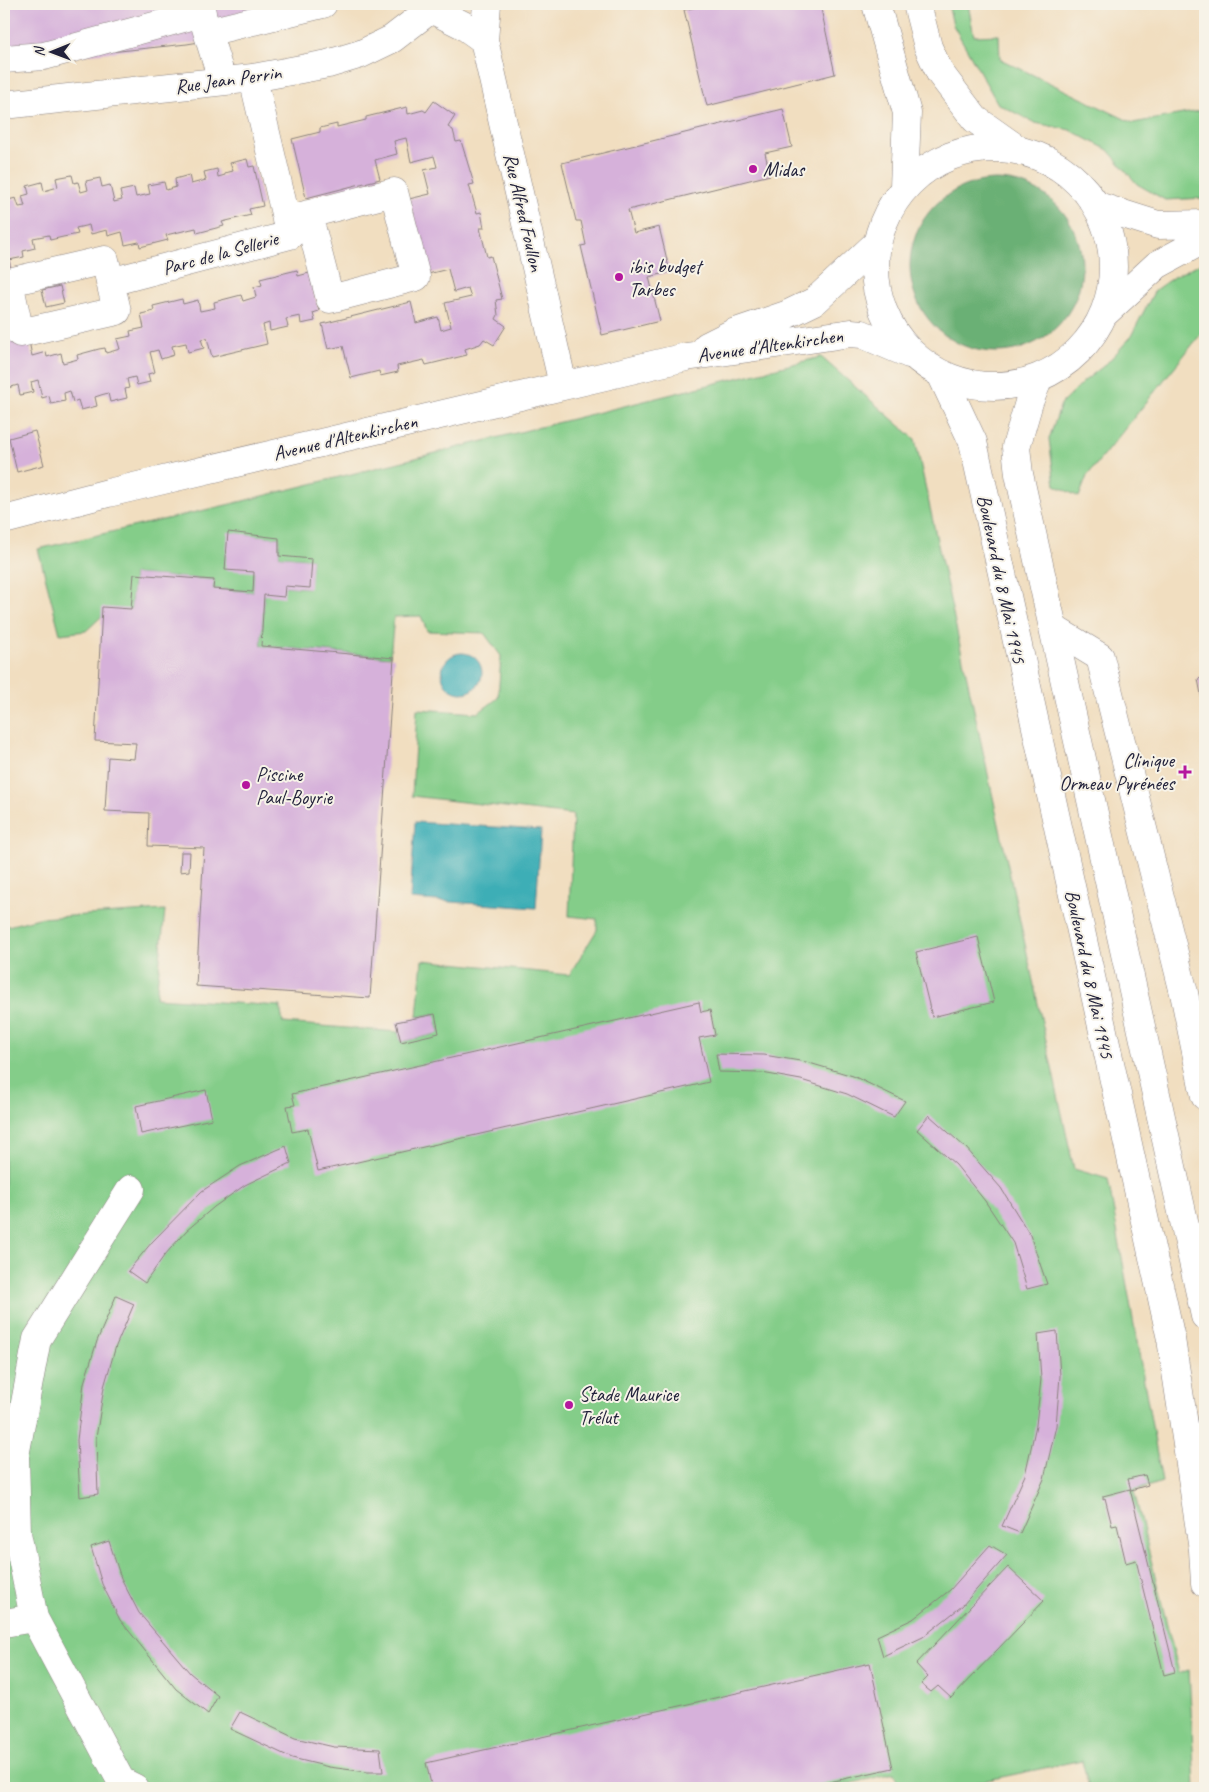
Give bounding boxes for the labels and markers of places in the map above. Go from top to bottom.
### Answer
place label: Midas [763,157,806,182]
marker: Midas [747,163,759,175]
place label: ibis budget Tarbes [629,254,704,302]
marker: ibis budget Tarbes [613,271,625,283]
place label: Clinique Ormeau Pyrénées [1059,748,1176,796]
place label: Piscine Paul-Boyrie [256,762,334,810]
marker: Clinique Ormeau Pyrénées [1178,765,1192,779]
marker: Piscine Paul-Boyrie [240,779,252,791]
place label: Stade Maurice Trélut [579,1382,680,1430]
marker: Stade Maurice Trélut [563,1399,575,1411]

